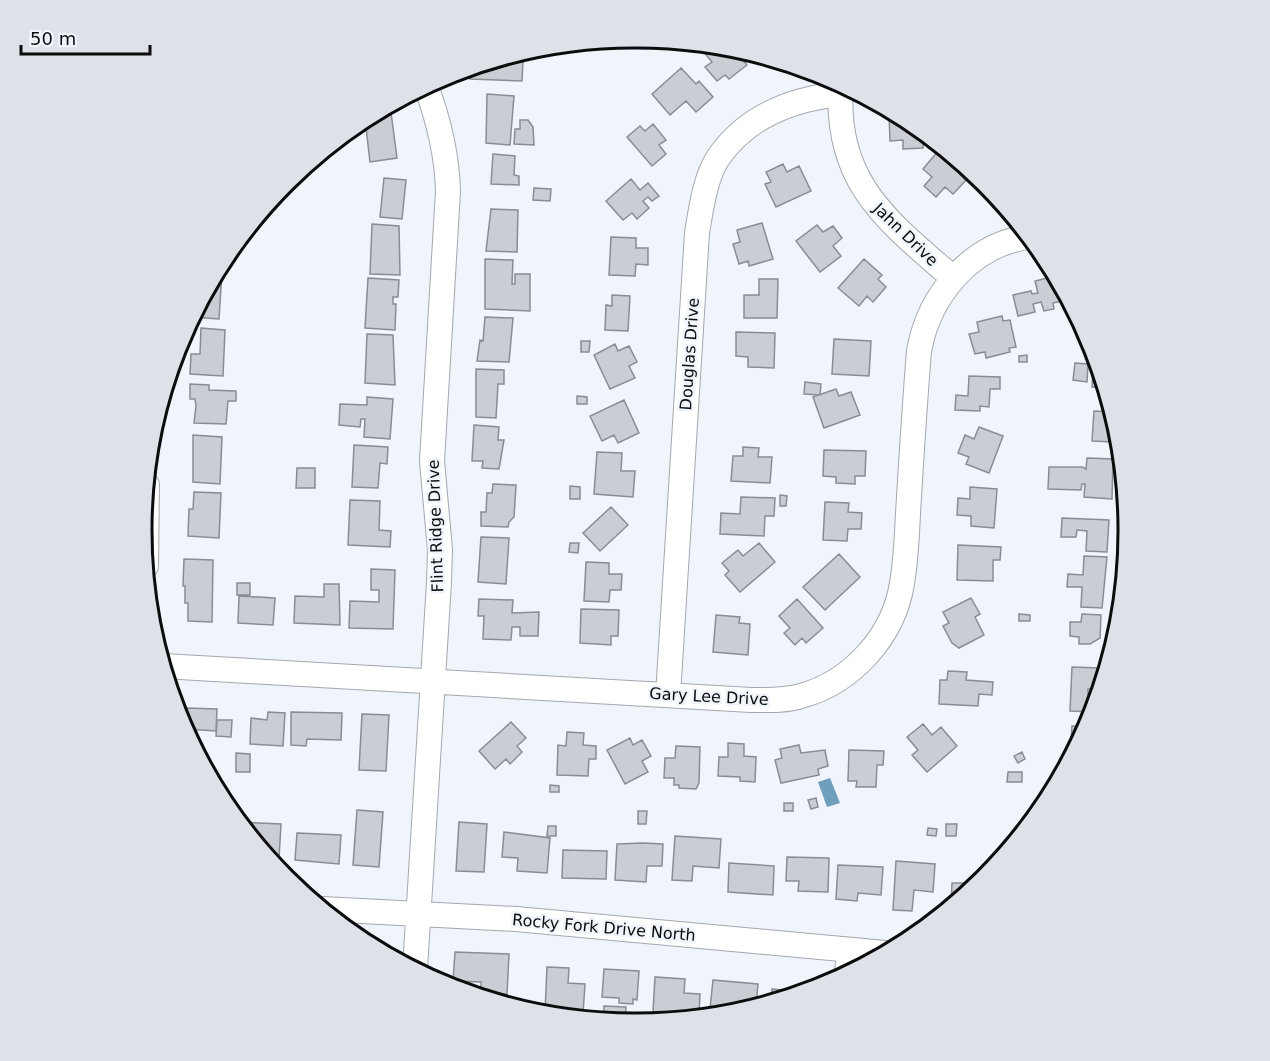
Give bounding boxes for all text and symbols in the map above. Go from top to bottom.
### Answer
scale bar [21,18,150,56]
text: 50 m [30,28,76,49]
street label: Jahn Drive [869,198,942,270]
street label: Douglas Drive [676,297,703,411]
street label: Flint Ridge Drive [424,459,447,593]
street label: Gary Lee Drive [649,684,769,709]
street label: Rocky Fork Drive North [511,910,696,945]

